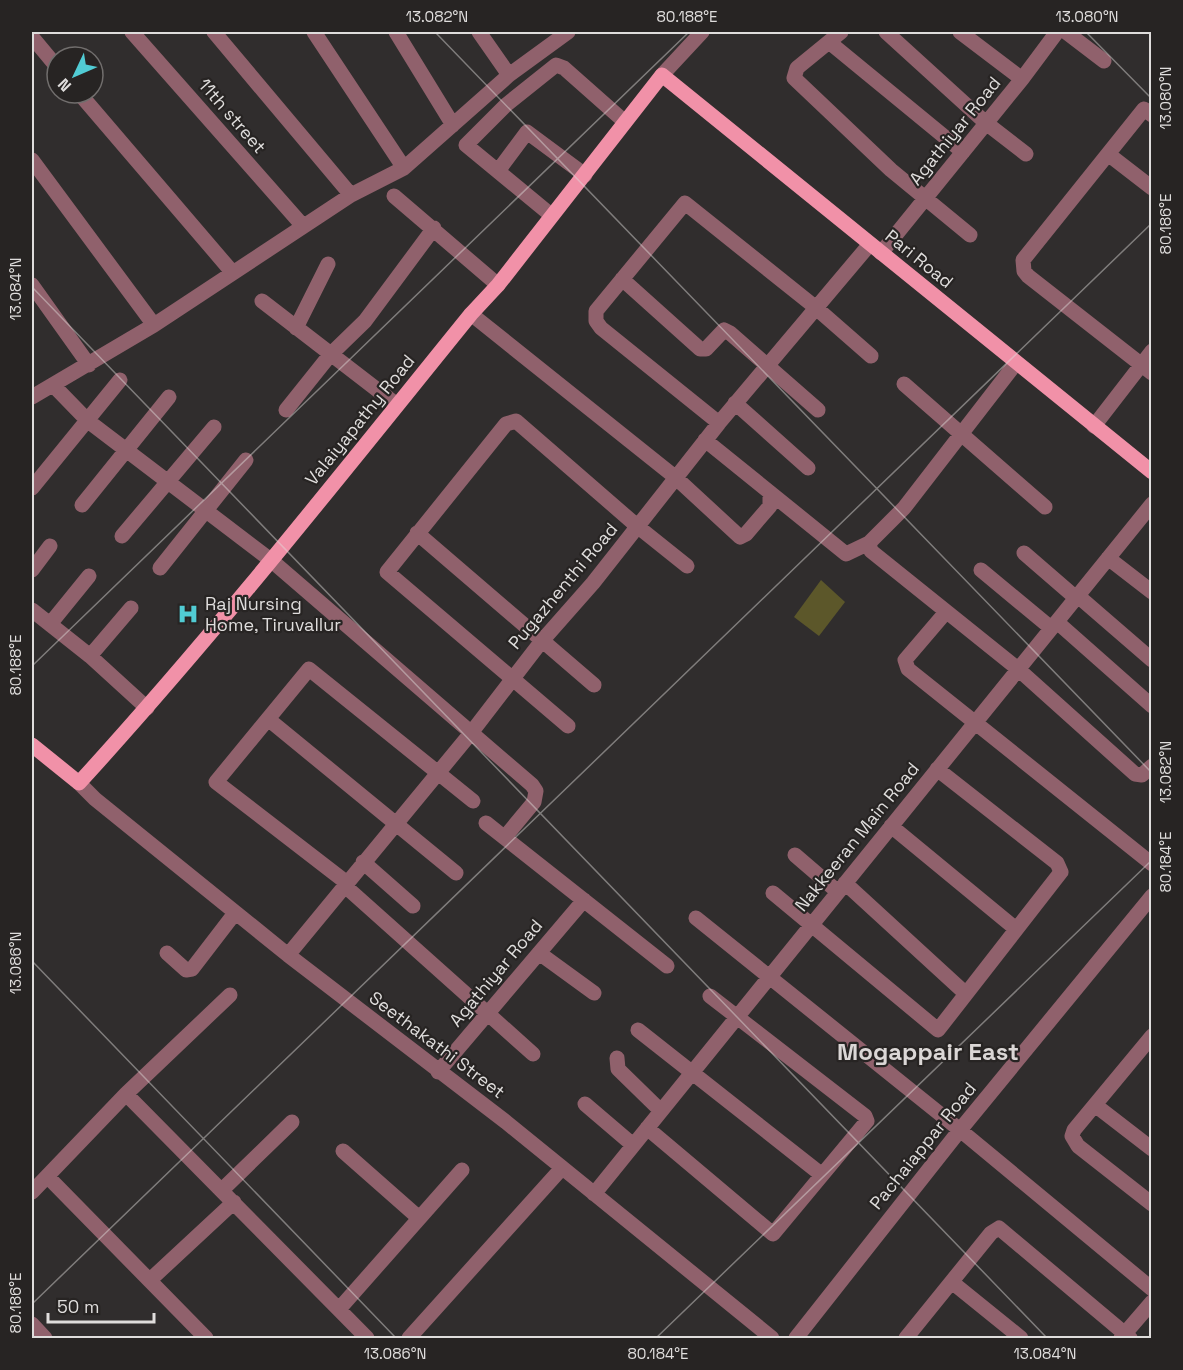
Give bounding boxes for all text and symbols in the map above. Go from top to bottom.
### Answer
text: 13.082°N [406,7,468,26]
text: 80.188°E [656,7,718,26]
text: 13.080°N [1055,7,1119,26]
north arrow [45,45,105,105]
text: 13.080°N [1156,66,1175,130]
street label: Agathiyar Road [904,72,1006,190]
street label: 11th street [193,73,271,158]
text: N [53,74,76,96]
text: 80.186°E [1156,194,1175,254]
street label: Pari Road [881,224,958,293]
text: 13.084°N [6,258,25,320]
street label: Valaiyapathy Road [300,350,419,490]
street label: Pugazhenthi Road [503,518,622,654]
place label: Raj Nursing Home, Tiruvallur [205,592,341,636]
hospital icon: Raj Nursing Home, Tiruvallur [176,602,200,626]
text: 80.188°E [6,634,25,696]
text: 13.082°N [1156,741,1175,803]
street label: Nakkeeran Main Road [789,757,924,916]
text: 80.184°E [1156,831,1175,893]
street label: Agathiyar Road [444,914,547,1031]
text: 13.086°N [6,932,25,994]
street label: Seethakathi Street [365,986,510,1103]
district label: Mogappair East [837,1036,1019,1067]
street label: Pachaiappar Road [864,1078,981,1214]
text: 80.186°E [6,1273,25,1333]
scale bar [48,1286,154,1324]
text: 50 m [57,1295,99,1318]
text: 13.086°N [364,1344,426,1363]
text: 80.184°E [627,1344,689,1363]
text: 13.084°N [1014,1344,1076,1363]

